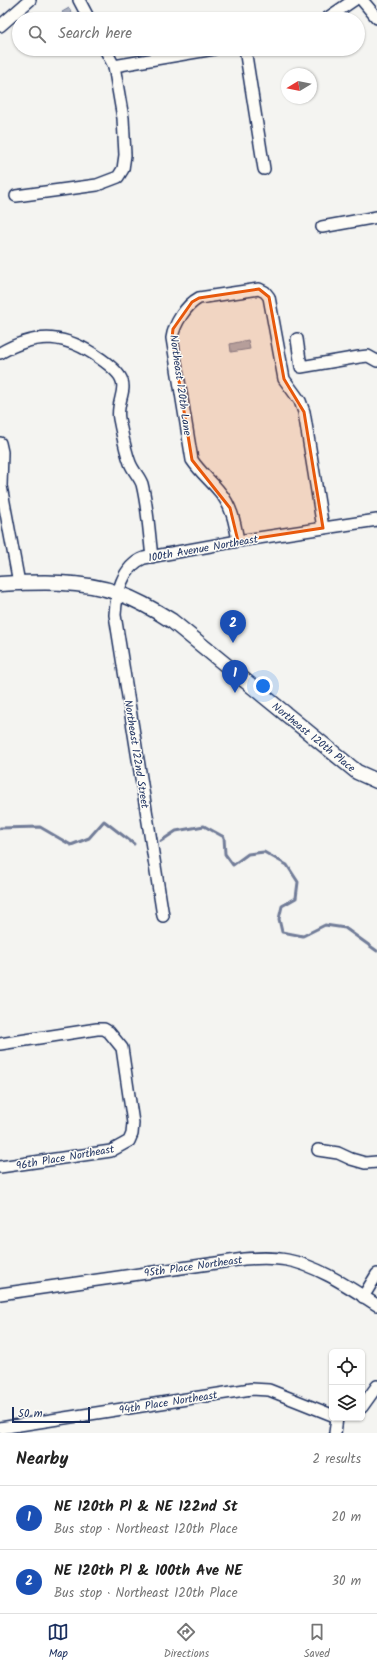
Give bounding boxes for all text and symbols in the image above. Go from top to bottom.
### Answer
search box [12,12,365,56]
text: Search here [58,22,132,46]
icon: search [26,23,48,45]
north arrow [281,68,317,104]
street label: Northeast 120th Lane [164,334,196,437]
street label: 100th Avenue Northeast [147,530,260,567]
pin: 2 [220,610,246,643]
pin: 1 [222,660,248,693]
your location [253,676,273,696]
street label: Northeast 120th Place [268,698,359,777]
street label: Northeast 122nd Street [119,699,154,810]
street label: 96th Place Northeast [15,1140,116,1175]
street label: 95th Place Northeast [143,1251,244,1283]
map controls [329,1349,365,1421]
button: locate [329,1349,365,1385]
button: layers [329,1385,365,1421]
street label: 94th Place Northeast [118,1386,219,1420]
scale bar [12,1405,90,1424]
text: 50 m [18,1405,43,1423]
text: Nearby [16,1446,68,1473]
text: 2 results [313,1449,361,1470]
text: NE 120th Pl & NE 122nd St [54,1495,238,1519]
text: 1 [27,1507,31,1528]
text: 20 m [331,1507,361,1528]
text: Bus stop · Northeast 120th Place [54,1519,238,1540]
text: NE 120th Pl & 100th Ave NE [54,1559,243,1583]
text: 2 [25,1571,33,1592]
text: 30 m [332,1571,361,1592]
text: Bus stop · Northeast 120th Place [54,1583,238,1604]
tab: Map [47,1621,69,1663]
tab: Directions [164,1621,209,1663]
tab: Saved [304,1621,330,1663]

